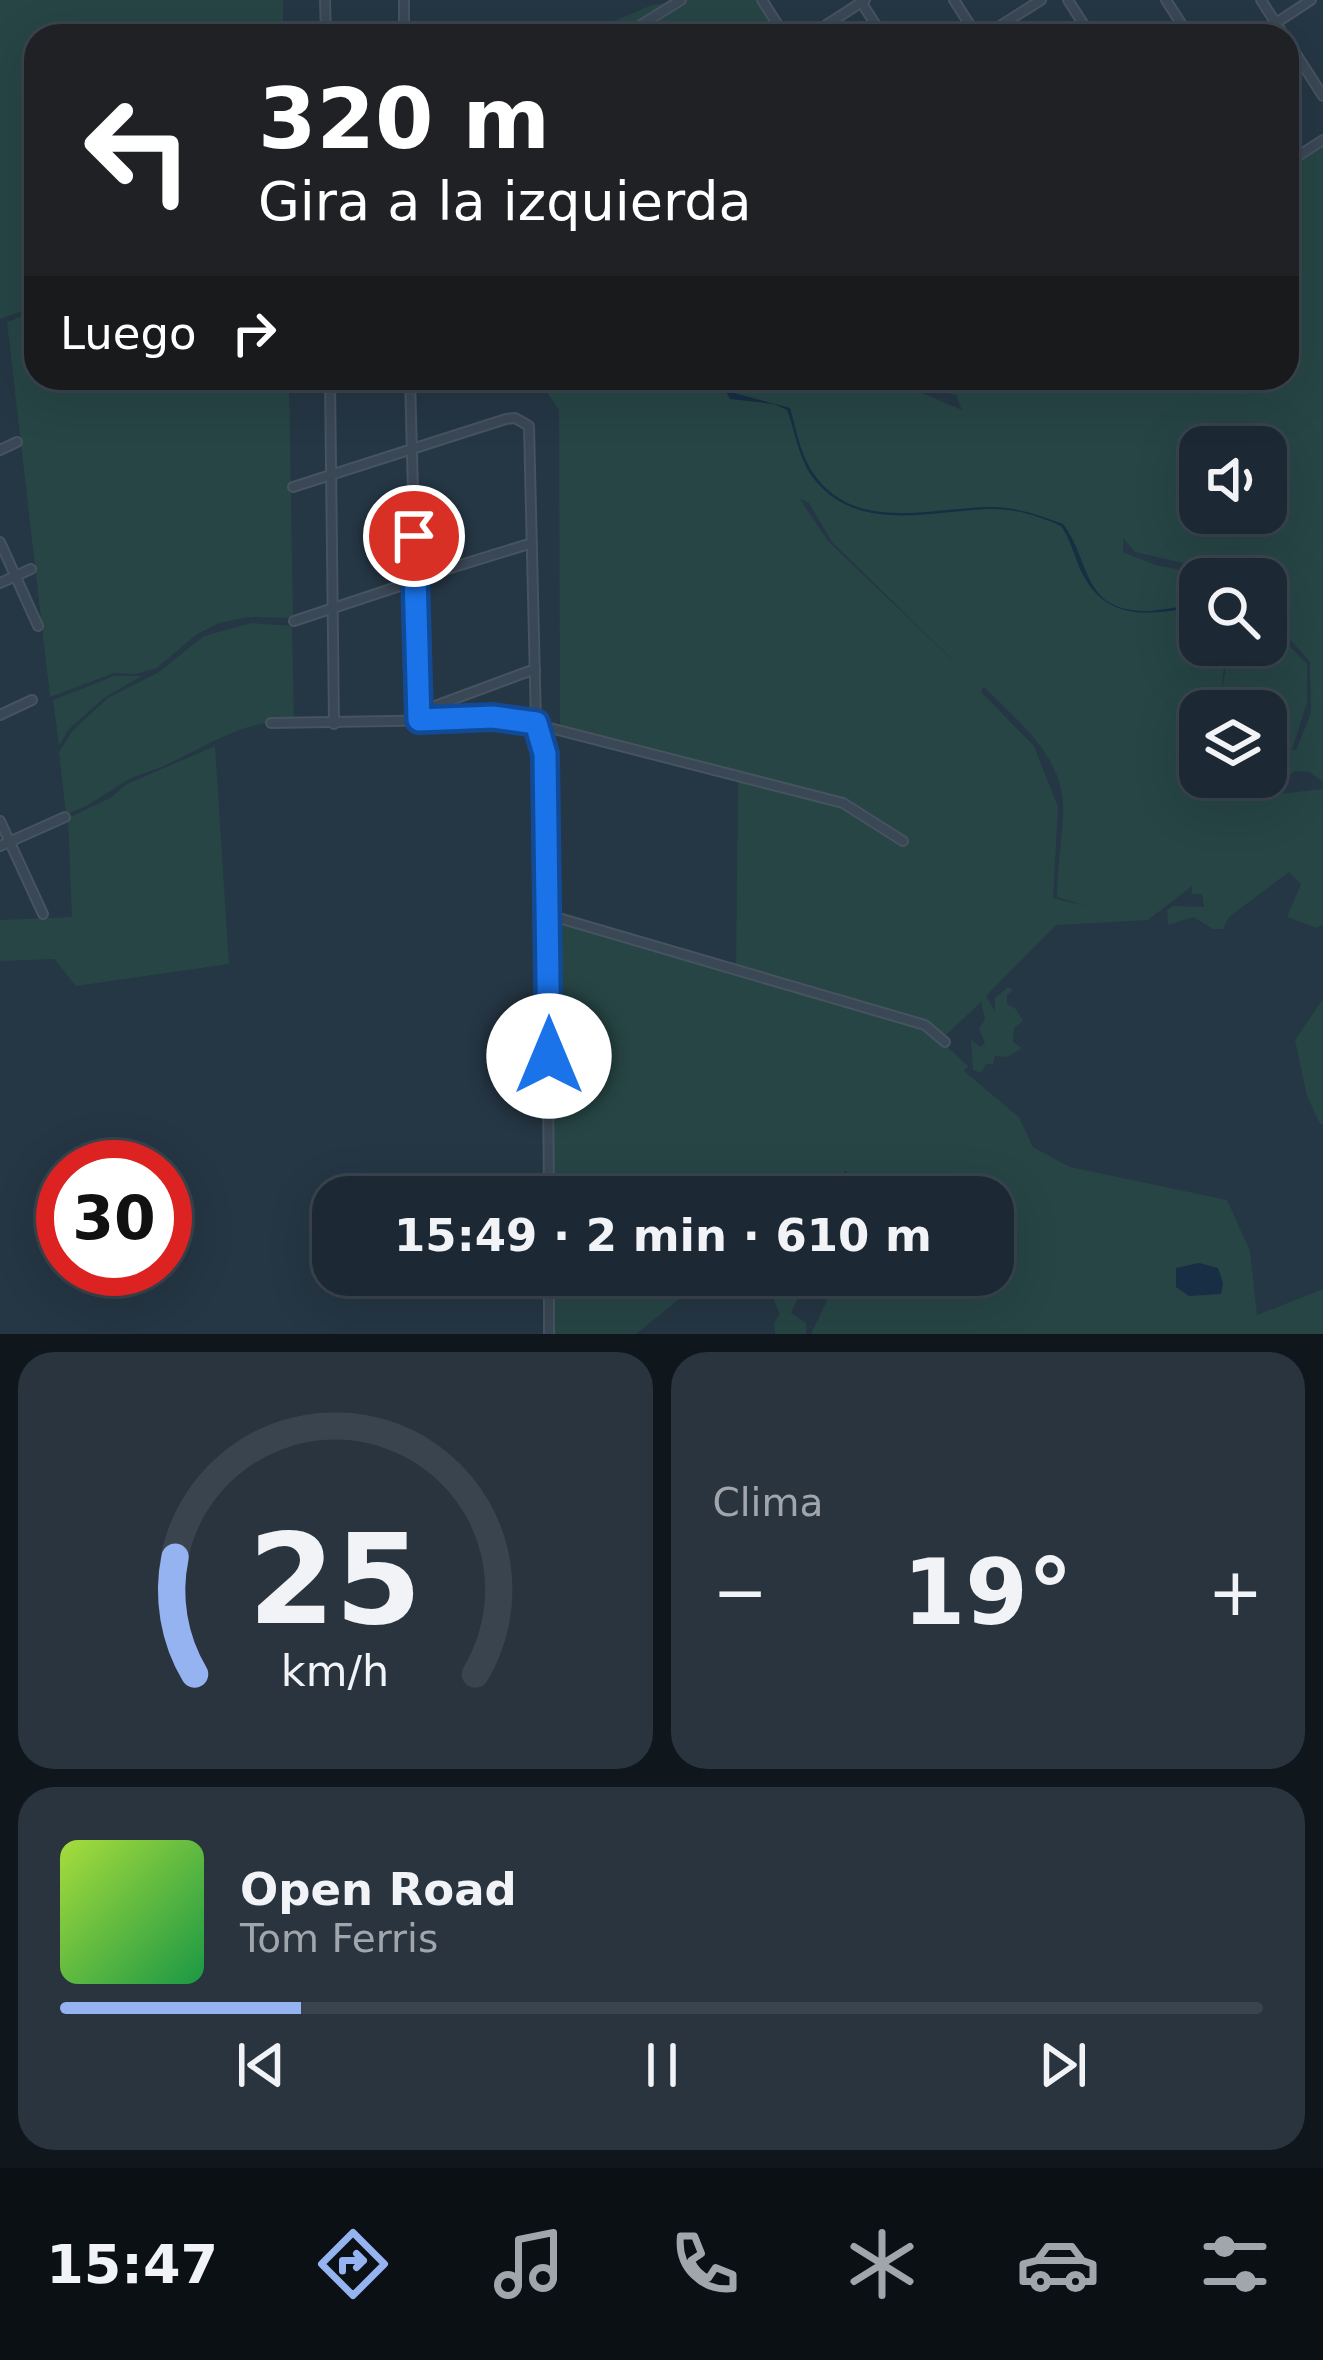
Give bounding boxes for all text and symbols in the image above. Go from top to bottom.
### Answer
text: 320 m [258,70,550,168]
icon: left [60,72,216,228]
text: Gira a la izquierda [258,170,752,233]
icon: right [221,300,287,366]
text: Luego [60,307,197,360]
map controls [1179,426,1287,798]
button: sound [1179,426,1287,534]
pin [363,485,465,587]
icon: arrive [381,503,447,569]
button: search [1179,558,1287,666]
button: layers [1179,690,1287,798]
position arrow [486,993,612,1119]
speed limit sign: 30 [36,1140,192,1296]
text: 15:49 · 2 min · 610 m [394,1209,932,1262]
text: Clima [713,1480,823,1525]
text: 25 [248,1507,422,1652]
text: 19° [903,1540,1073,1645]
text: − [713,1554,768,1631]
text: + [1208,1554,1263,1631]
text: km/h [281,1645,389,1695]
text: Open Road [240,1863,517,1916]
text: Tom Ferris [240,1916,438,1961]
icon: previous [228,2032,294,2098]
icon: pause [629,2032,695,2098]
icon: next [1030,2032,1096,2098]
icon: directions [311,2222,395,2306]
icon: music [487,2222,571,2306]
icon: phone [663,2222,747,2306]
icon: climate [840,2222,924,2306]
icon: car [1016,2222,1100,2306]
icon: filters [1193,2222,1277,2306]
text: 15:47 [46,2233,218,2296]

